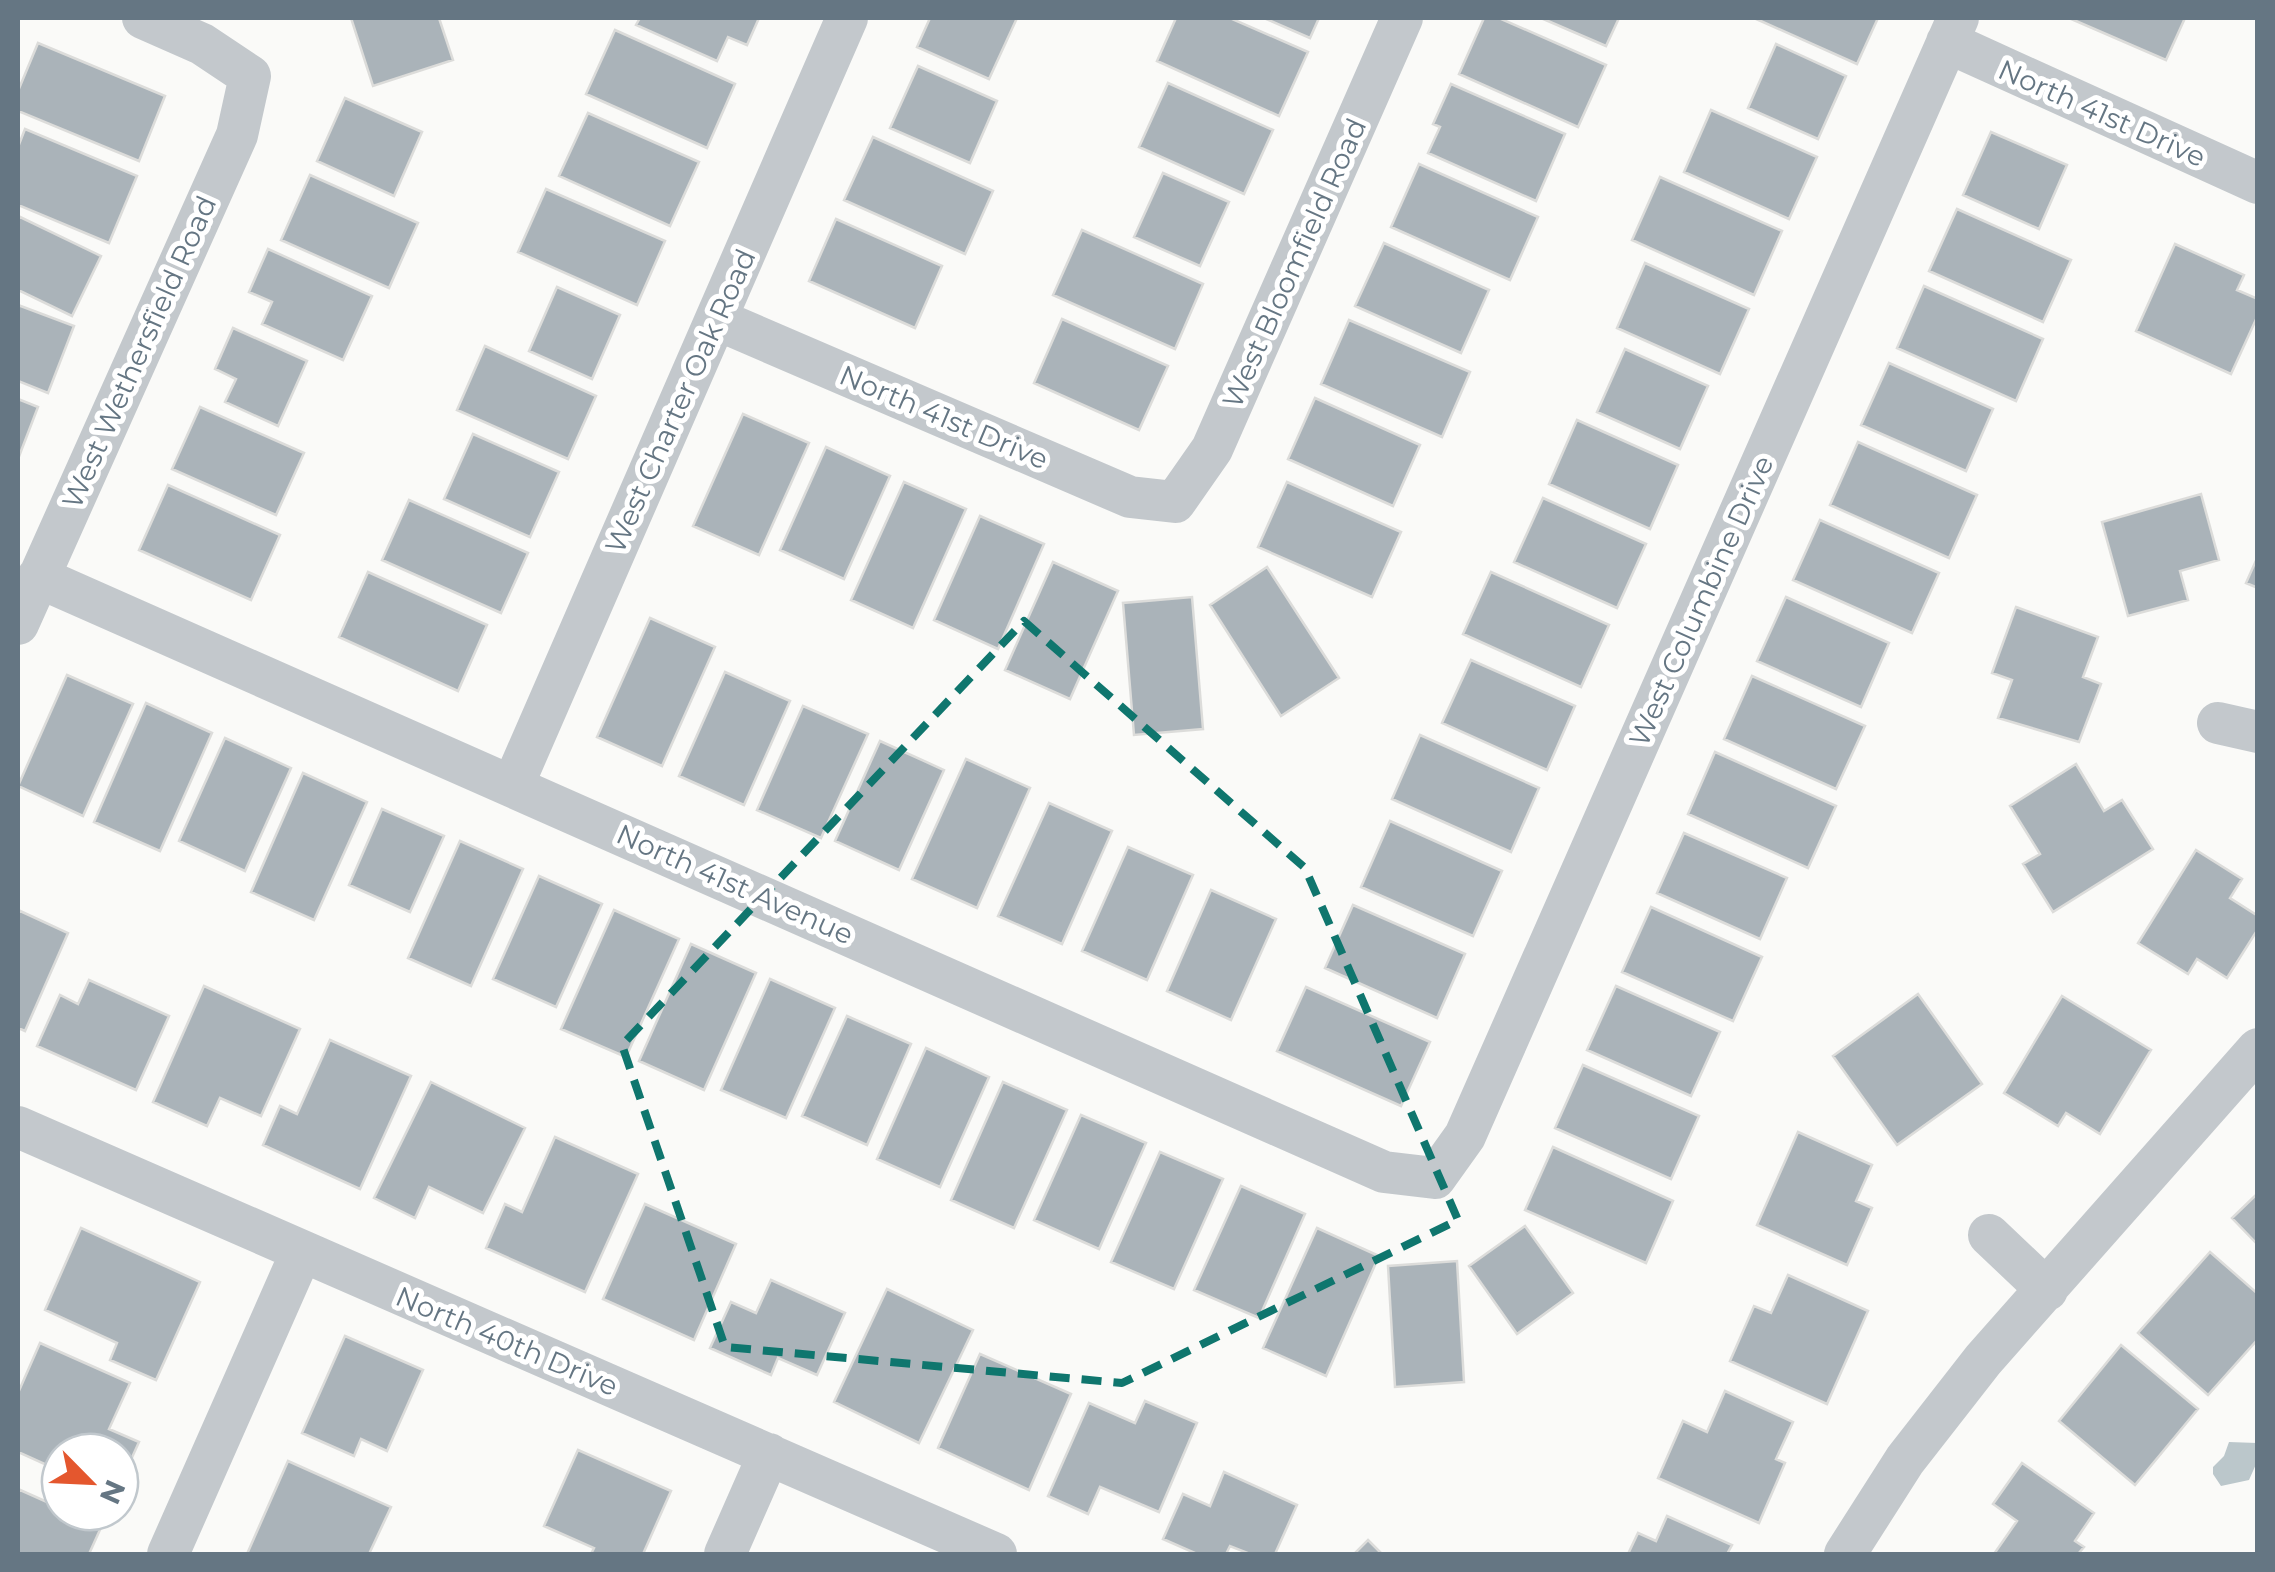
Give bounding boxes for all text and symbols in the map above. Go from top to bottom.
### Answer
street label: North 41st Drive [1993,52,2211,174]
street label: West Bloomfield Road [1215,113,1373,413]
street label: West Wethersfield Road [55,191,223,513]
street label: West Charter Oak Road [597,244,763,558]
street label: North 41st Drive [835,358,1053,476]
street label: West Columbine Drive [1621,450,1781,752]
street label: North 41st Avenue [611,816,859,952]
street label: North 40th Drive [391,1279,623,1403]
north arrow [40,1432,140,1532]
text: N [93,1475,133,1509]

